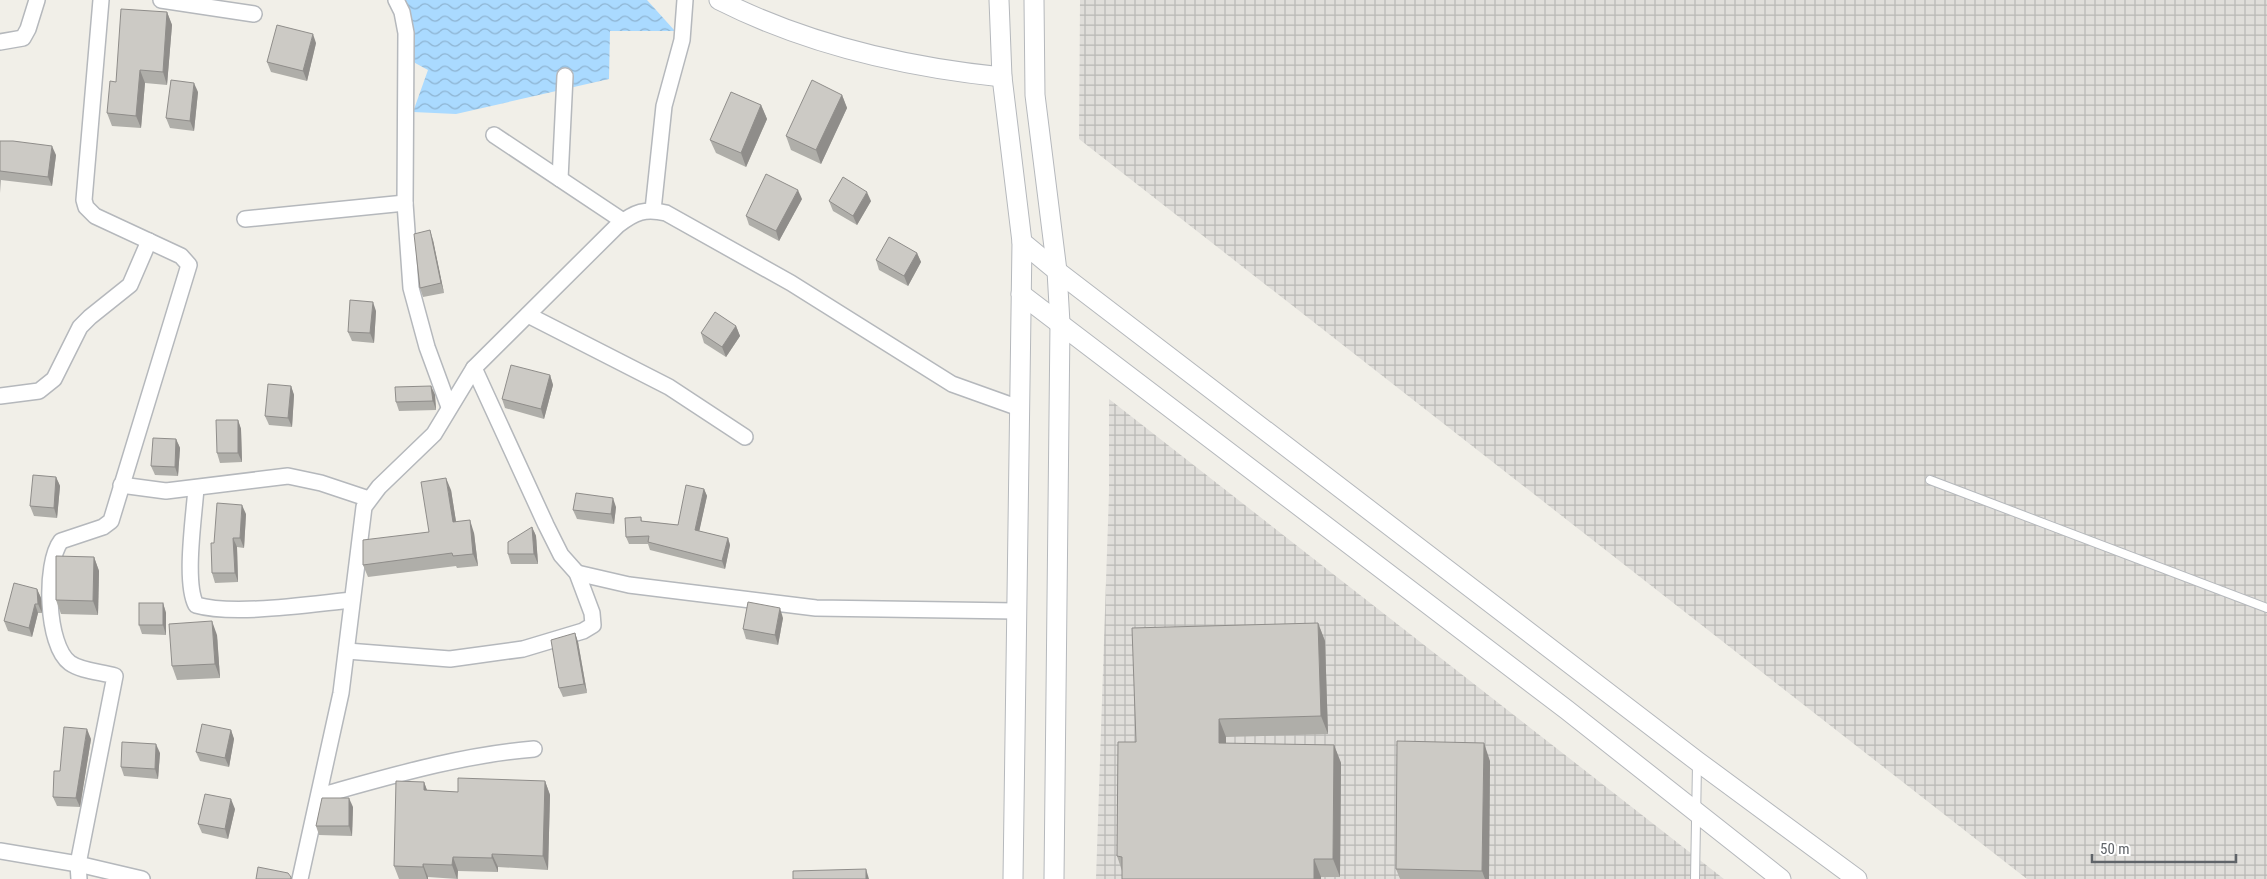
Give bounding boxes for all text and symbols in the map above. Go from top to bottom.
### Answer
scale bar [2092,832,2236,864]
text: 50 m [2100,840,2130,858]

